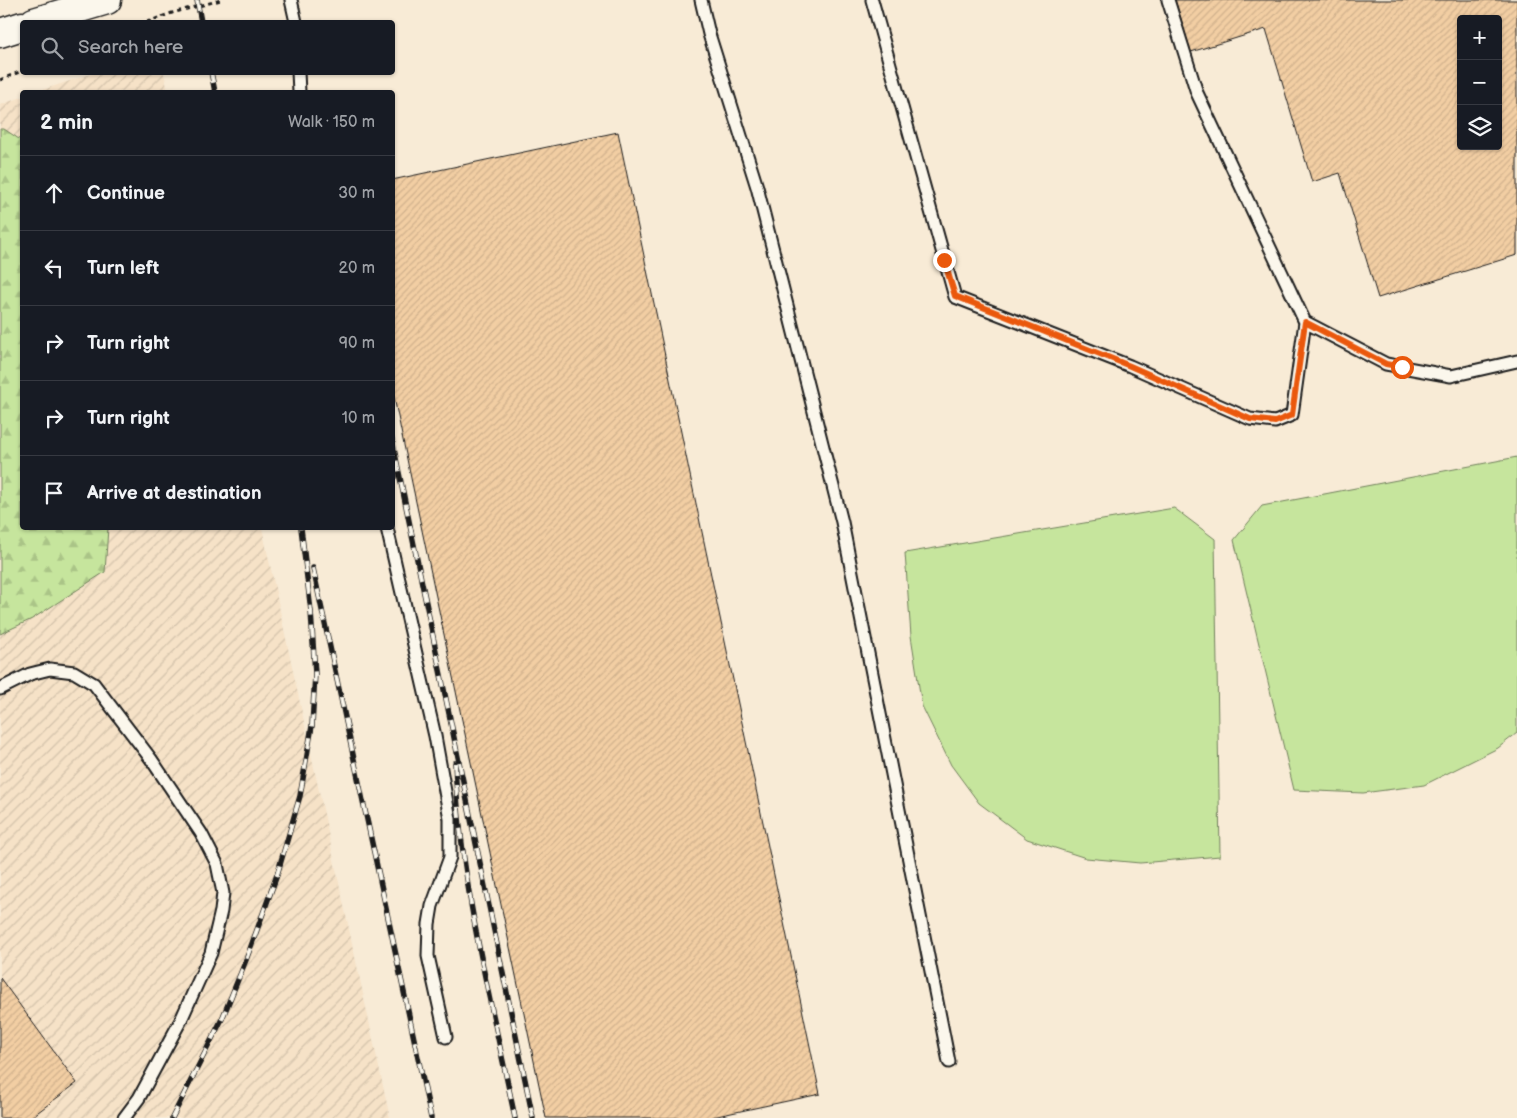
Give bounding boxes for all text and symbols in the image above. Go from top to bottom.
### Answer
map controls [1457,15,1502,150]
button: + [1457,15,1502,60]
search box [20,20,395,75]
icon: search [38,34,66,62]
text: Search here [78,36,183,59]
button: − [1457,60,1502,105]
button: layers [1457,105,1502,150]
text: 2 min [40,110,93,135]
text: Walk · 150 m [288,113,375,132]
icon: ahead [40,179,68,207]
text: Continue [87,182,165,205]
text: 30 m [338,184,375,203]
route end [933,249,956,272]
icon: left [40,254,68,282]
text: Turn left [87,257,159,280]
text: 20 m [339,259,375,278]
icon: right [40,329,68,357]
text: Turn right [87,332,170,355]
text: 90 m [339,334,375,353]
route start [1391,356,1414,379]
icon: right [40,404,68,432]
text: Turn right [87,407,170,430]
text: 10 m [342,409,375,428]
icon: arrive [40,479,68,507]
text: Arrive at destination [87,482,262,505]

